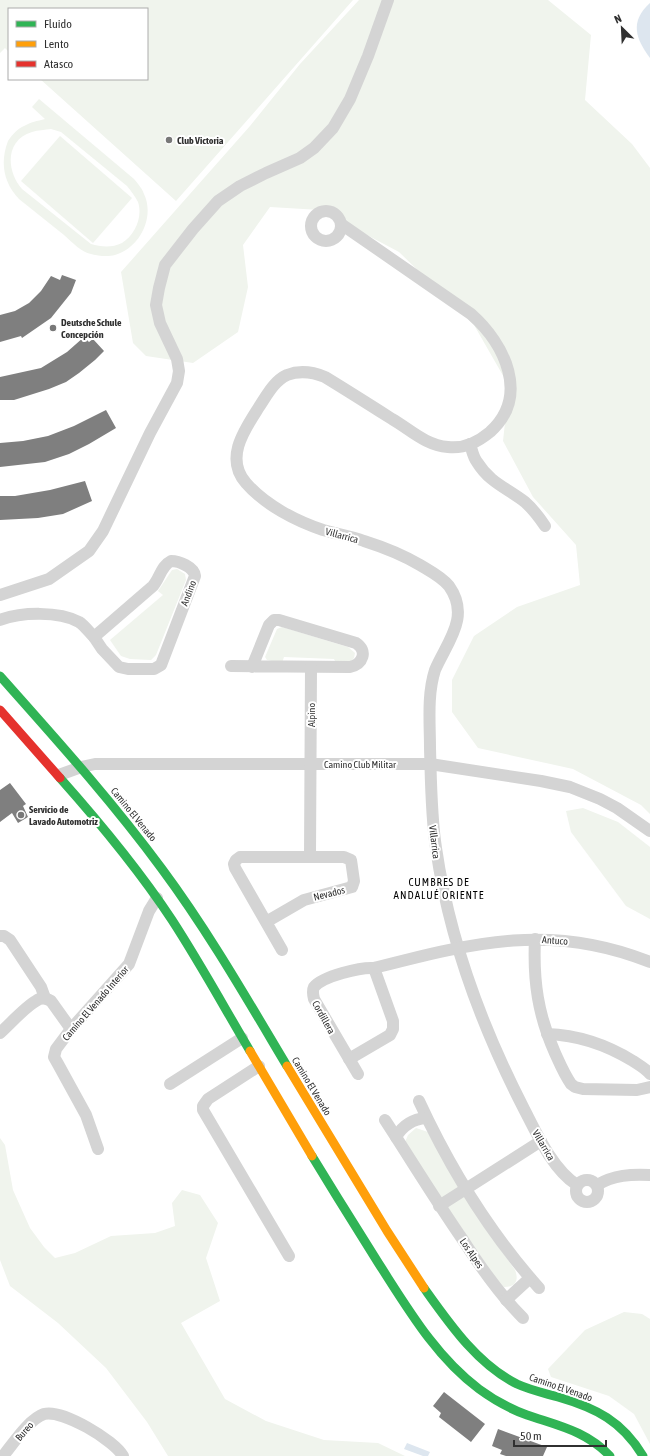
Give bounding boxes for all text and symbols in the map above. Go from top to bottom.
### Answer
legend [8,8,148,80]
north arrow [602,8,642,48]
text: N [613,12,623,26]
text: Fluido [44,17,72,31]
text: Lento [44,37,69,51]
text: Atasco [44,57,74,71]
marker: Club Victoria [164,135,174,145]
place label: Club Victoria [177,135,224,146]
place label: Deutsche Schule Concepción [61,317,122,340]
marker: Deutsche Schule Concepción [48,323,58,333]
street label: Villarrica [324,526,360,545]
street label: Andino [179,579,198,607]
street label: Alpino [306,703,317,727]
street label: Camino Club Militar [324,759,397,770]
street label: Camino El Venado [109,785,159,844]
place label: Servicio de Lavado Automotriz [29,804,98,827]
marker: Servicio de Lavado Automotriz [16,810,26,820]
street label: Villarrica [427,825,442,860]
district label: CUMBRES DE ANDALUÉ ORIENTE [394,876,484,901]
street label: Nevados [312,884,346,903]
street label: Antuco [542,934,569,947]
street label: Camino El Venado Interior [60,963,131,1043]
street label: Cordillera [310,999,337,1036]
street label: Camino El Venado [290,1055,333,1118]
street label: Villarrica [530,1128,557,1163]
street label: Los Alpes [458,1236,486,1271]
street label: Camino El Venado [528,1372,594,1404]
street label: Bureo [13,1419,36,1443]
scale bar [514,1422,606,1448]
text: 50 m [520,1429,542,1443]

